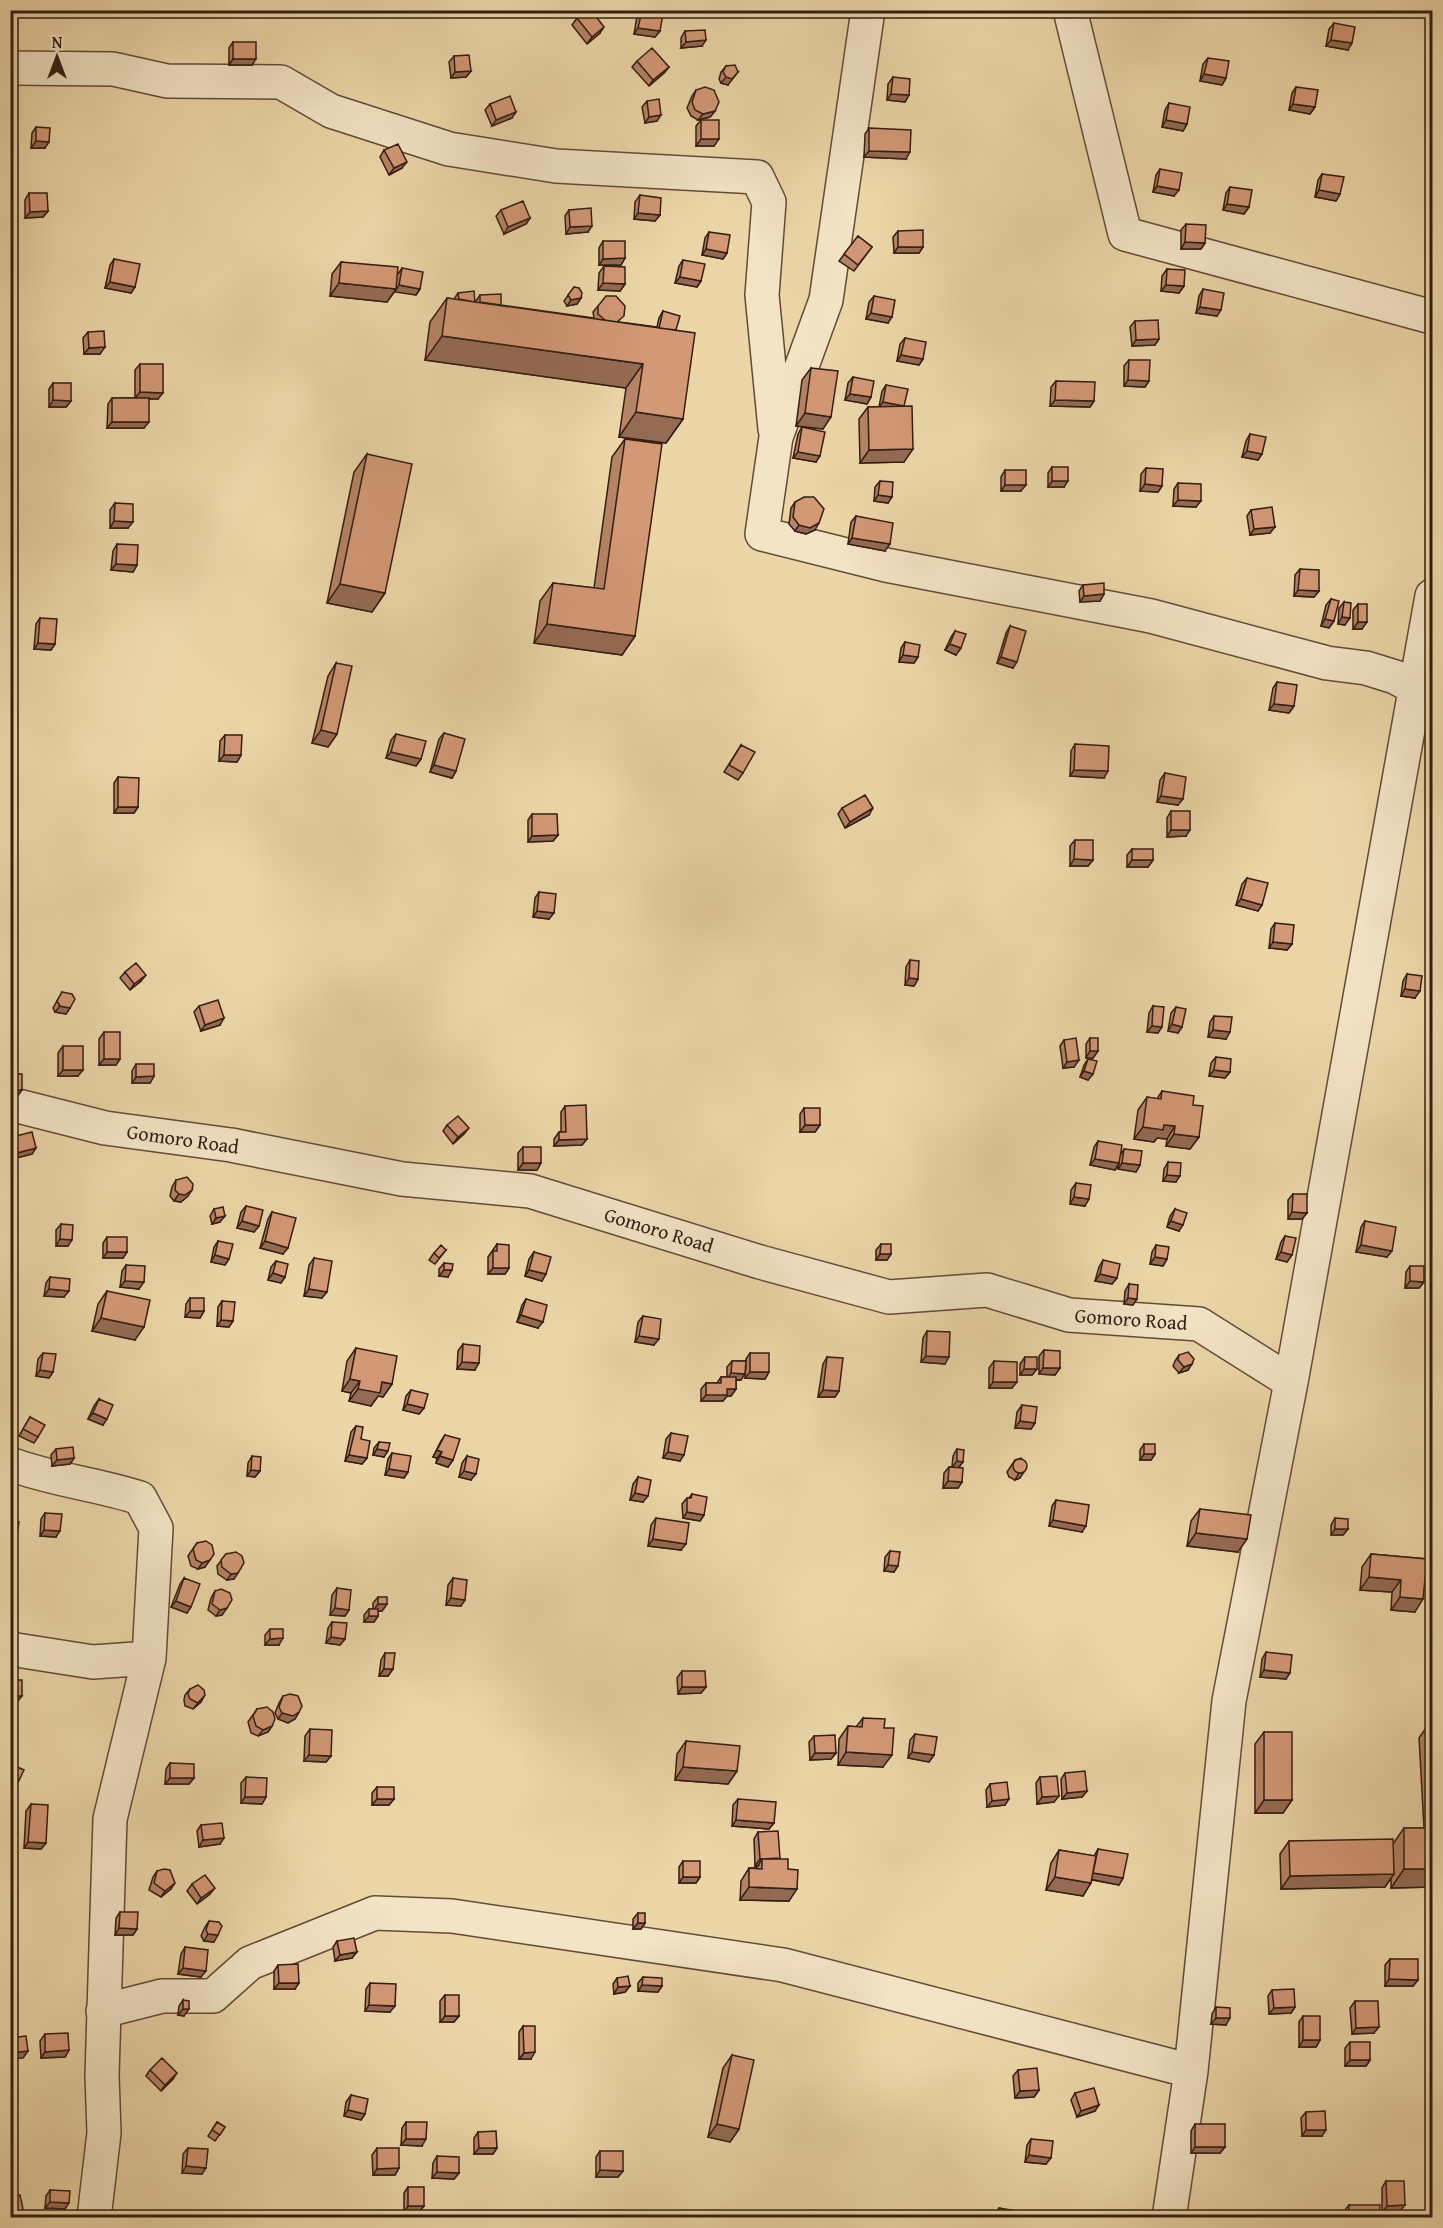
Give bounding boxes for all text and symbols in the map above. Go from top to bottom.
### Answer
north arrow [27,27,87,87]
text: N [52,30,63,54]
street label: Gomoro Road [125,1116,241,1161]
street label: Gomoro Road [601,1199,718,1260]
street label: Gomoro Road [1074,1300,1189,1337]

